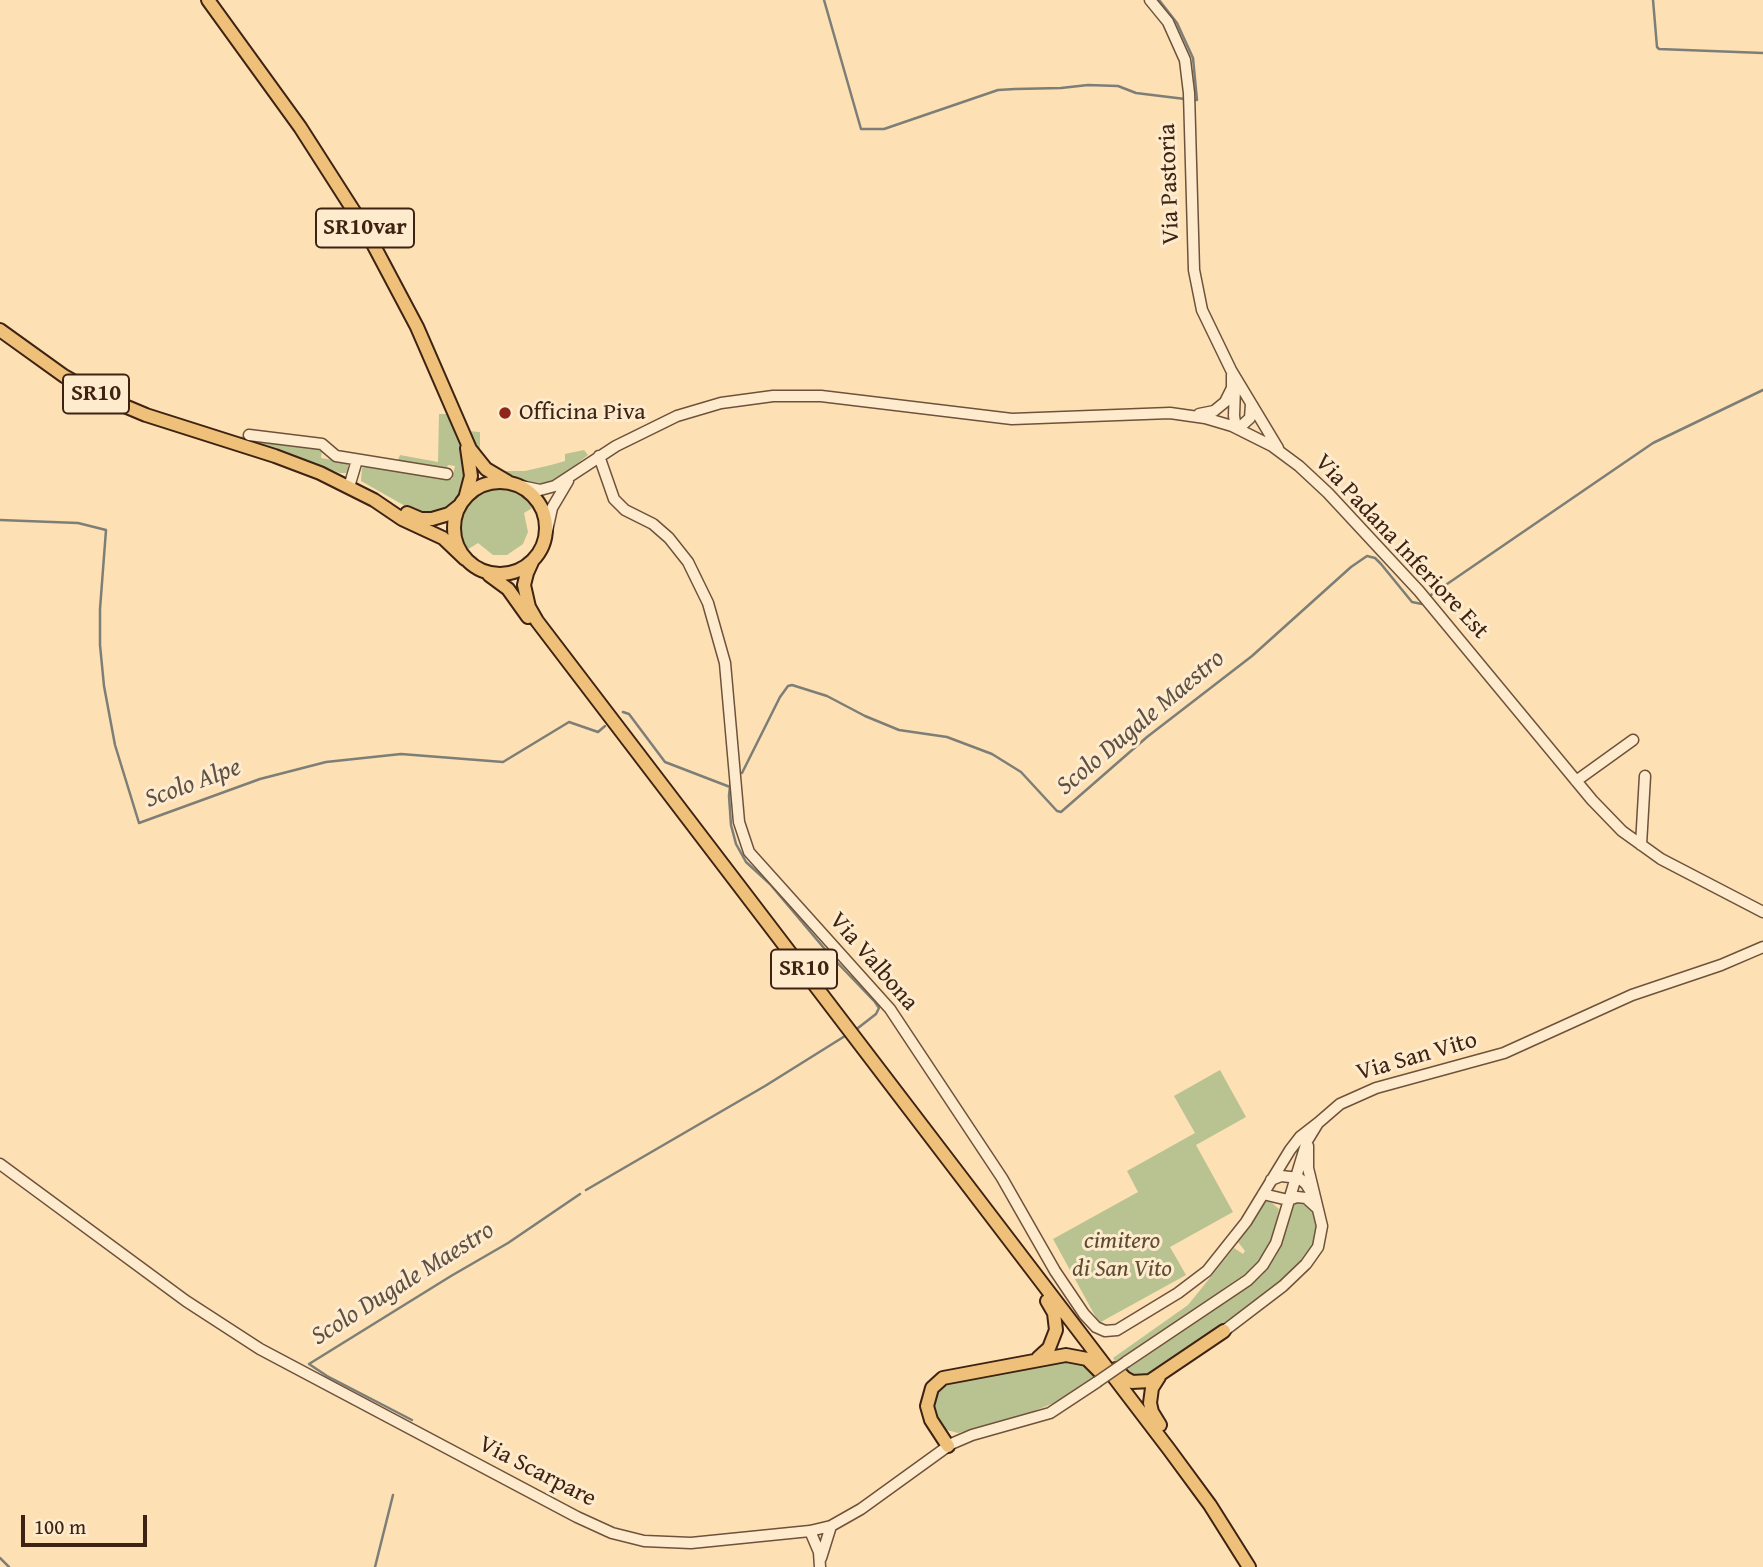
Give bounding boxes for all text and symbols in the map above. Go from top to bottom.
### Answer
street label: Via Pastoria [1153,123,1187,245]
road number: SR10var [316,208,414,247]
road number: SR10 [63,374,129,414]
place label: Officina Piva [519,399,646,427]
marker: Officina Piva [497,405,513,421]
street label: Via Padana Inferiore Est [1308,449,1494,645]
water label: Scolo Dugale Maestro [1051,644,1231,802]
water label: Scolo Alpe [141,752,245,816]
street label: Via Valbona [822,907,924,1017]
road number: SR10 [771,950,837,988]
street label: Via San Vito [1353,1026,1481,1088]
water label: Scolo Dugale Maestro [306,1215,500,1353]
park label: cimitero di San Vito [1072,1228,1172,1284]
street label: Via Scarpare [474,1430,600,1514]
scale bar [24,1500,150,1544]
text: 100 m [34,1511,86,1542]

